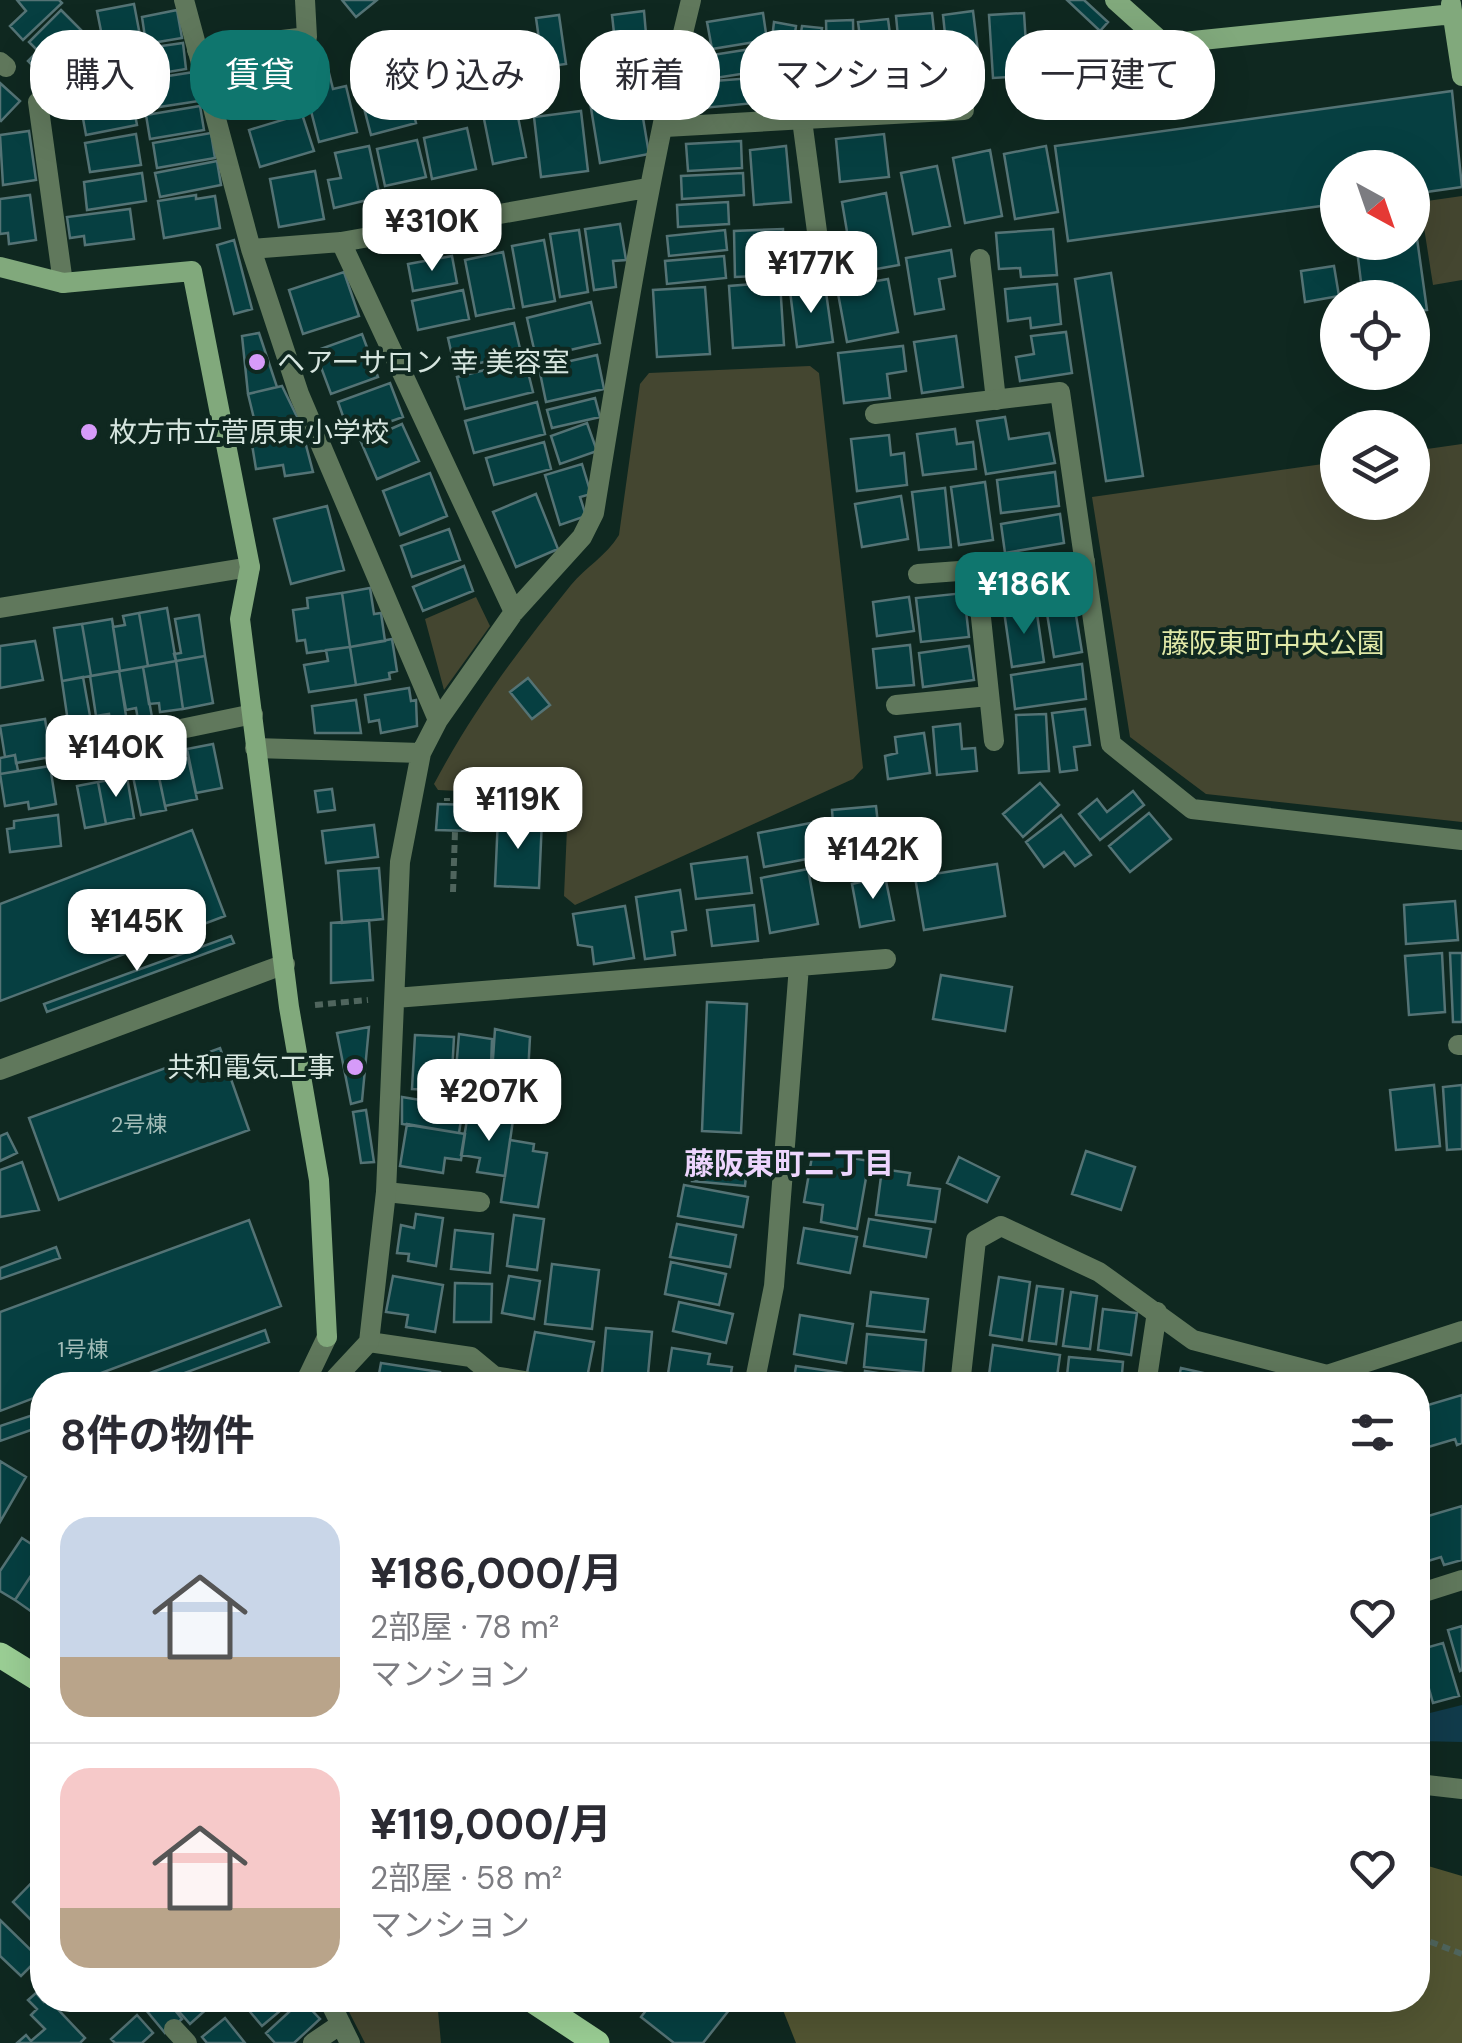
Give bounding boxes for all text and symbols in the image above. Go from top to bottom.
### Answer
chip: 購入 [30,30,170,120]
chip: 賃貸 [190,30,330,120]
chip: 絞り込み [350,30,560,120]
chip: 新着 [580,30,720,120]
chip: マンション [740,30,985,120]
chip: 一戸建て [1005,30,1215,120]
north arrow [1320,150,1430,260]
map controls [1320,150,1430,520]
pin: ¥310K [362,189,502,274]
text: ¥310K [385,200,479,242]
pin: ¥177K [741,231,881,316]
text: ¥177K [767,242,855,284]
button: locate [1320,280,1430,390]
place label: ヘアーサロン 幸 美容室 [277,344,570,381]
marker: ヘアーサロン 幸 美容室 [246,351,268,373]
button: layers [1320,410,1430,520]
place label: 枚方市立菅原東小学校 [109,414,389,451]
marker: 枚方市立菅原東小学校 [78,421,100,443]
pin: ¥186K [954,552,1094,637]
text: ¥186K [977,563,1071,605]
park label: 藤阪東町中央公園 [1161,625,1385,662]
pin: ¥140K [46,715,186,800]
text: ¥140K [68,726,164,768]
pin: ¥119K [448,767,588,852]
text: ¥119K [475,778,561,820]
pin: ¥142K [803,817,943,902]
text: ¥142K [827,828,919,870]
pin: ¥145K [67,889,207,974]
text: ¥145K [90,900,184,942]
place label: 共和電気工事 [167,1049,335,1086]
marker: 共和電気工事 [344,1056,366,1078]
pin: ¥207K [419,1059,559,1144]
text: ¥207K [439,1070,539,1112]
house number: 2号棟 [111,1110,167,1139]
district label: 藤阪東町二丁目 [684,1144,894,1183]
house number: 1号棟 [58,1335,108,1364]
icon: filters [1345,1405,1400,1460]
text: 8件の物件 [60,1408,255,1463]
text: ¥186,000/月 [370,1546,623,1601]
icon: home [140,1557,260,1677]
icon: heart [1345,1590,1400,1645]
text: 2部屋 · 78 m² [370,1606,559,1648]
text: マンション [370,1653,530,1695]
text: ¥119,000/月 [370,1797,612,1852]
icon: home [140,1808,260,1928]
icon: heart [1345,1841,1400,1896]
text: 2部屋 · 58 m² [370,1857,562,1899]
text: マンション [370,1904,530,1946]

